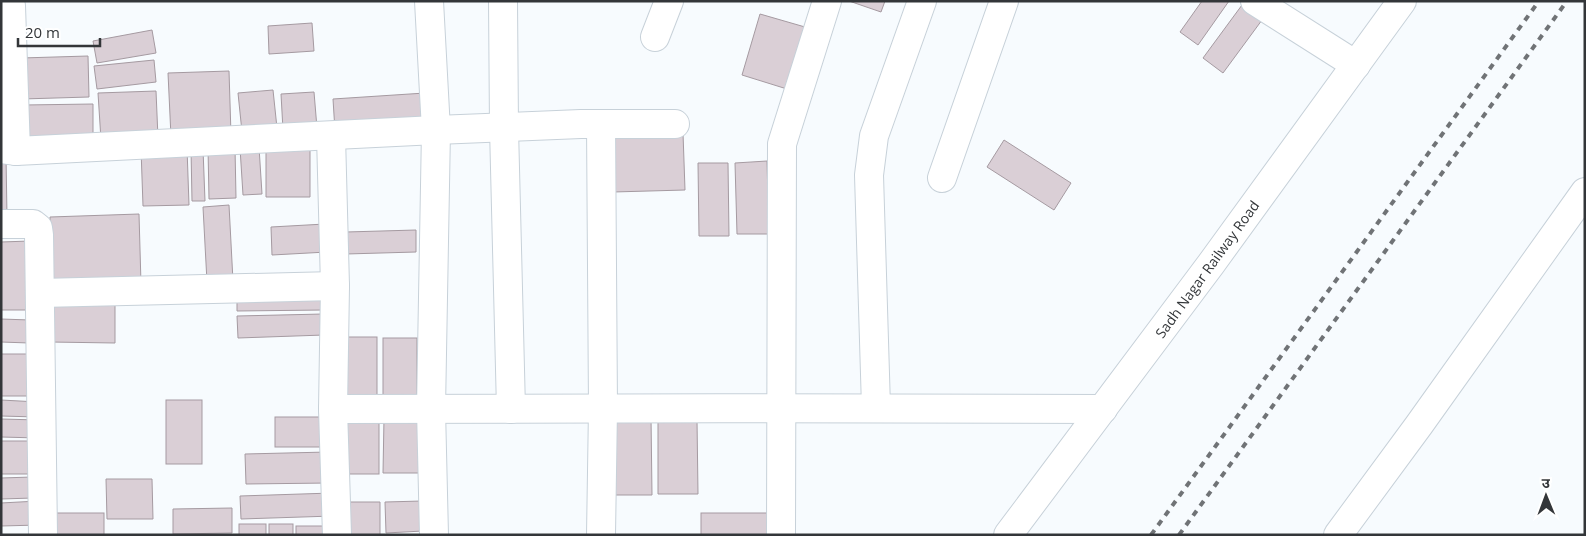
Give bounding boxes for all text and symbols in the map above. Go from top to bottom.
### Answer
scale bar [18,15,100,47]
text: 20 m [25,22,60,42]
street label: Sadh Nagar Railway Road [1151,196,1263,342]
north arrow [1521,471,1571,521]
text: उ [1541,473,1551,492]

